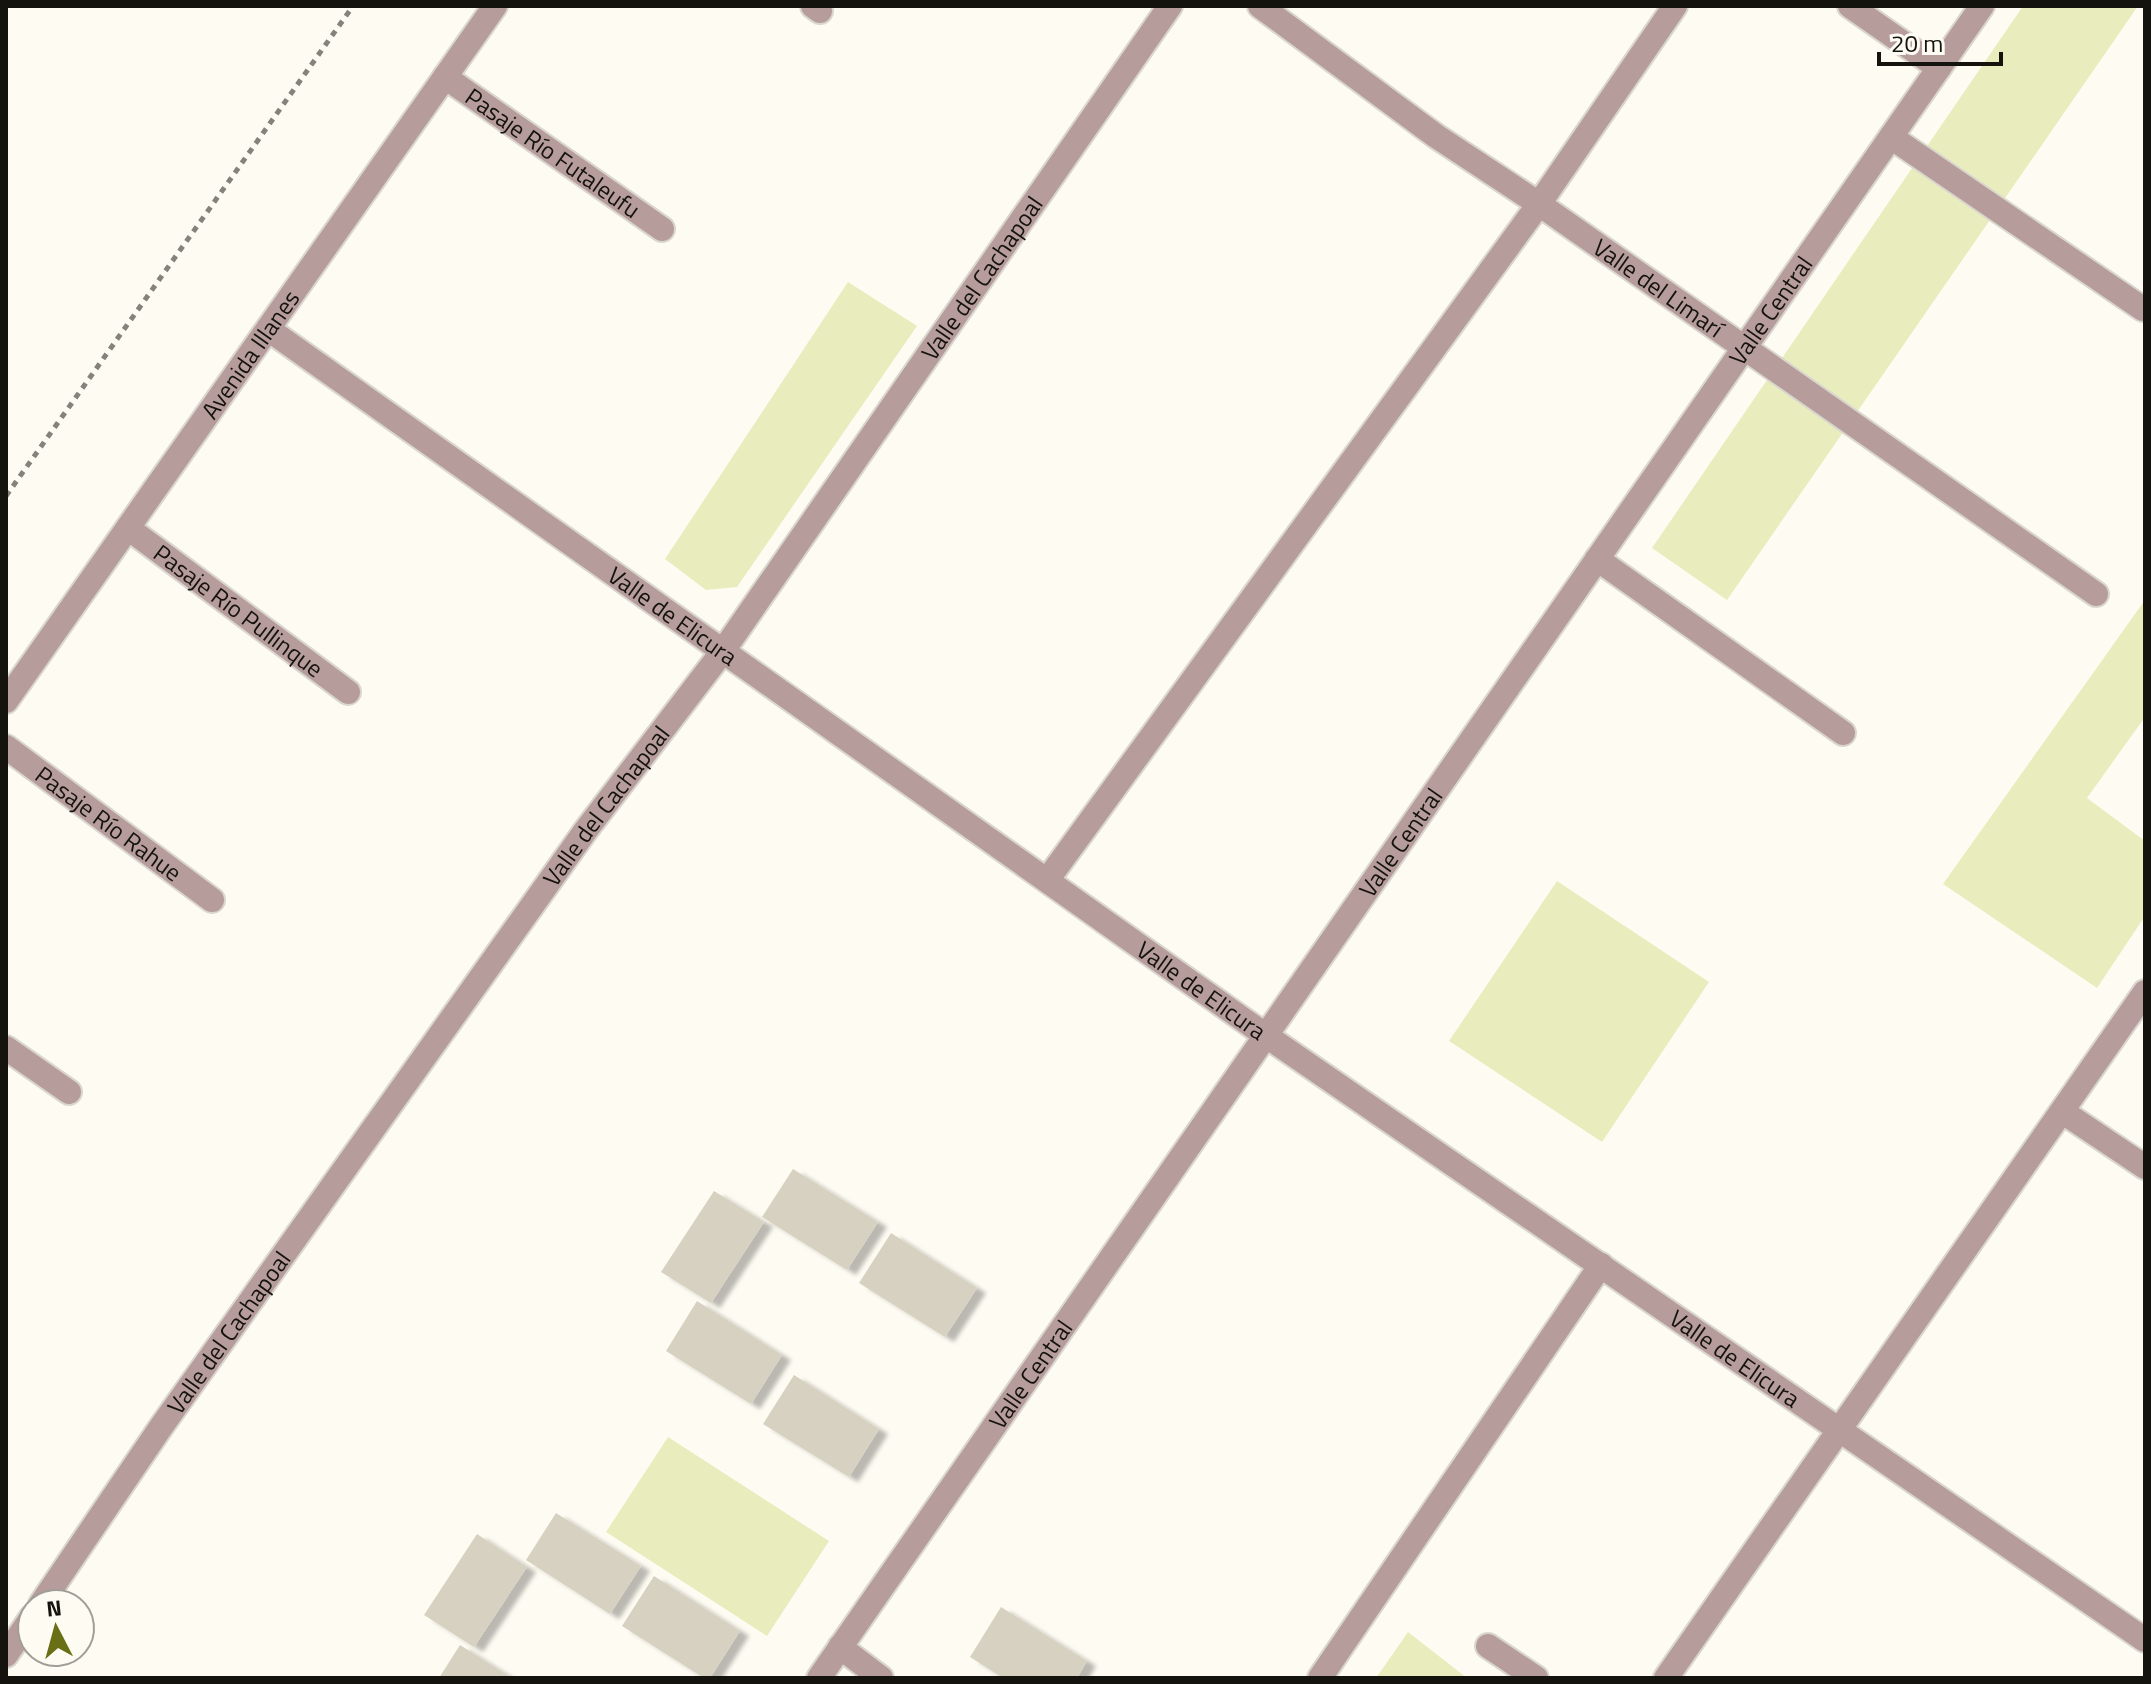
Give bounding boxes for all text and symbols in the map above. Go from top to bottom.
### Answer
scale bar [1879,16,2001,66]
text: 20 m [1891,25,1943,61]
street label: Pasaje Río Futaleufu [458,79,648,227]
street label: Valle del Cachapoal [912,188,1051,367]
street label: Valle del Limarí [1586,229,1732,347]
street label: Valle Central [1720,248,1821,372]
street label: Avenida Illanes [192,282,308,426]
street label: Pasaje Río Pullinque [146,535,331,686]
street label: Valle de Elicura [601,557,745,674]
street label: Valle del Cachapoal [534,718,678,893]
street label: Pasaje Río Rahue [28,757,190,890]
street label: Valle Central [1350,780,1451,904]
street label: Valle de Elicura [1129,932,1274,1049]
street label: Valle del Cachapoal [158,1243,299,1421]
street label: Valle de Elicura [1662,1300,1808,1416]
street label: Valle Central [980,1312,1081,1436]
north arrow [16,1588,96,1668]
text: N [45,1590,63,1626]

